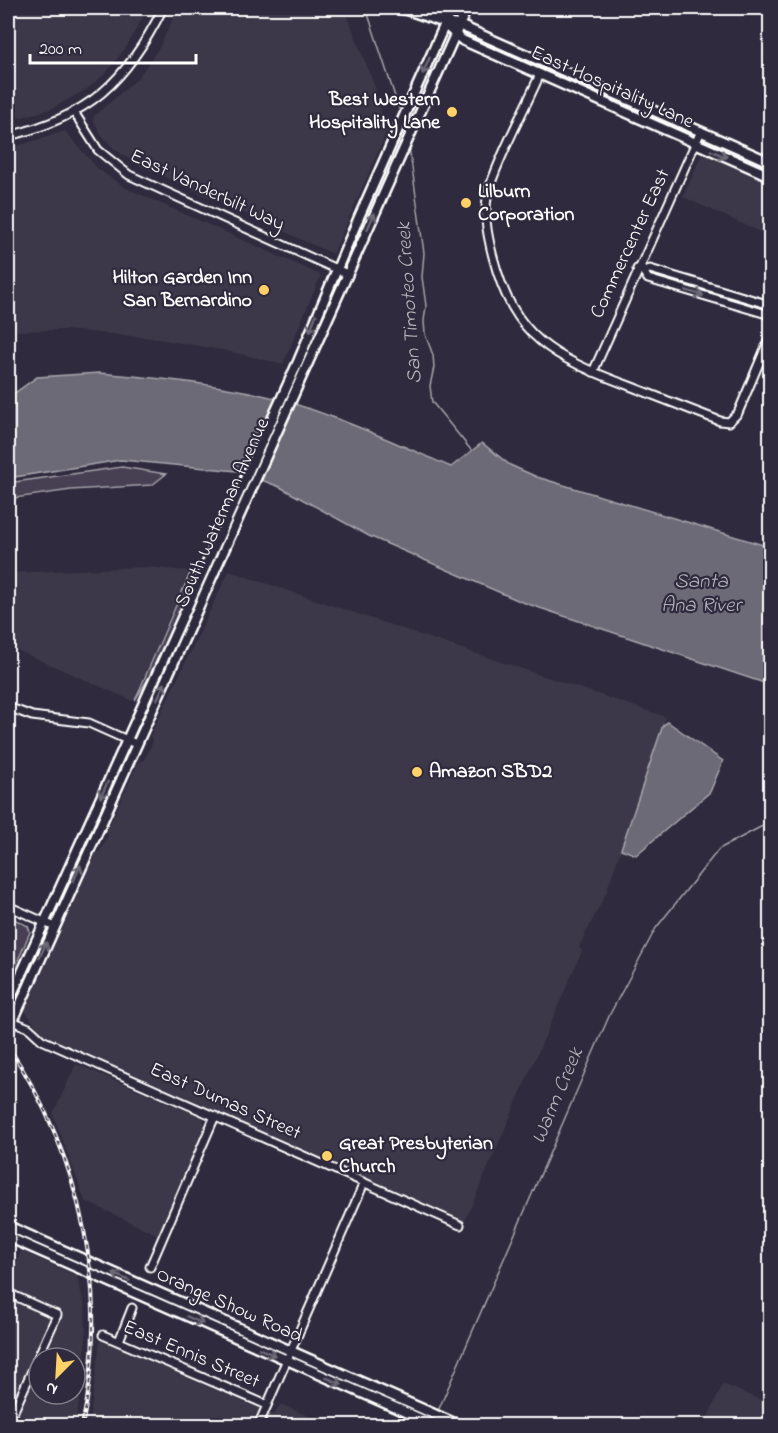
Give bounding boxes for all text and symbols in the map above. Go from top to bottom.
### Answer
scale bar [30,27,196,65]
text: 200 m [39,37,82,63]
street label: East Hospitality Lane [526,39,698,137]
one-way arrow [420,56,431,74]
place label: Best Western Hospitality Lane [309,86,441,139]
marker: Best Western Hospitality Lane [445,105,459,119]
street label: East Vanderbilt Way [125,142,289,240]
one-way arrow [709,149,727,160]
street label: Commercenter East [584,164,678,324]
place label: Lilburn Corporation [478,178,575,230]
marker: Lilburn Corporation [459,196,473,210]
one-way arrow [366,212,377,230]
water label: San Timoteo Creek [389,220,431,385]
place label: Hilton Garden Inn San Bernardino [112,264,252,316]
marker: Hilton Garden Inn San Bernardino [257,283,271,297]
one-way arrow [685,288,704,299]
one-way arrow [307,313,318,332]
street label: South Waterman Avenue [168,413,278,613]
water label: Santa Ana River [661,567,743,621]
one-way arrow [155,683,167,701]
place label: Amazon SBD2 [429,758,552,787]
marker: Amazon SBD2 [410,765,424,779]
one-way arrow [98,780,110,798]
one-way arrow [72,865,83,883]
one-way arrow [38,942,49,960]
water label: Warm Creek [524,1043,592,1149]
street label: East Dumas Street [145,1056,306,1148]
place label: Great Presbyterian Church [339,1130,493,1182]
marker: Great Presbyterian Church [320,1149,334,1163]
street label: Orange Show Road [151,1261,307,1352]
one-way arrow [113,1270,131,1282]
street label: East Ennis Street [118,1313,264,1397]
one-way arrow [186,1315,204,1326]
north arrow [27,1346,87,1406]
one-way arrow [258,1346,276,1358]
text: N [42,1375,62,1401]
one-way arrow [324,1376,342,1387]

